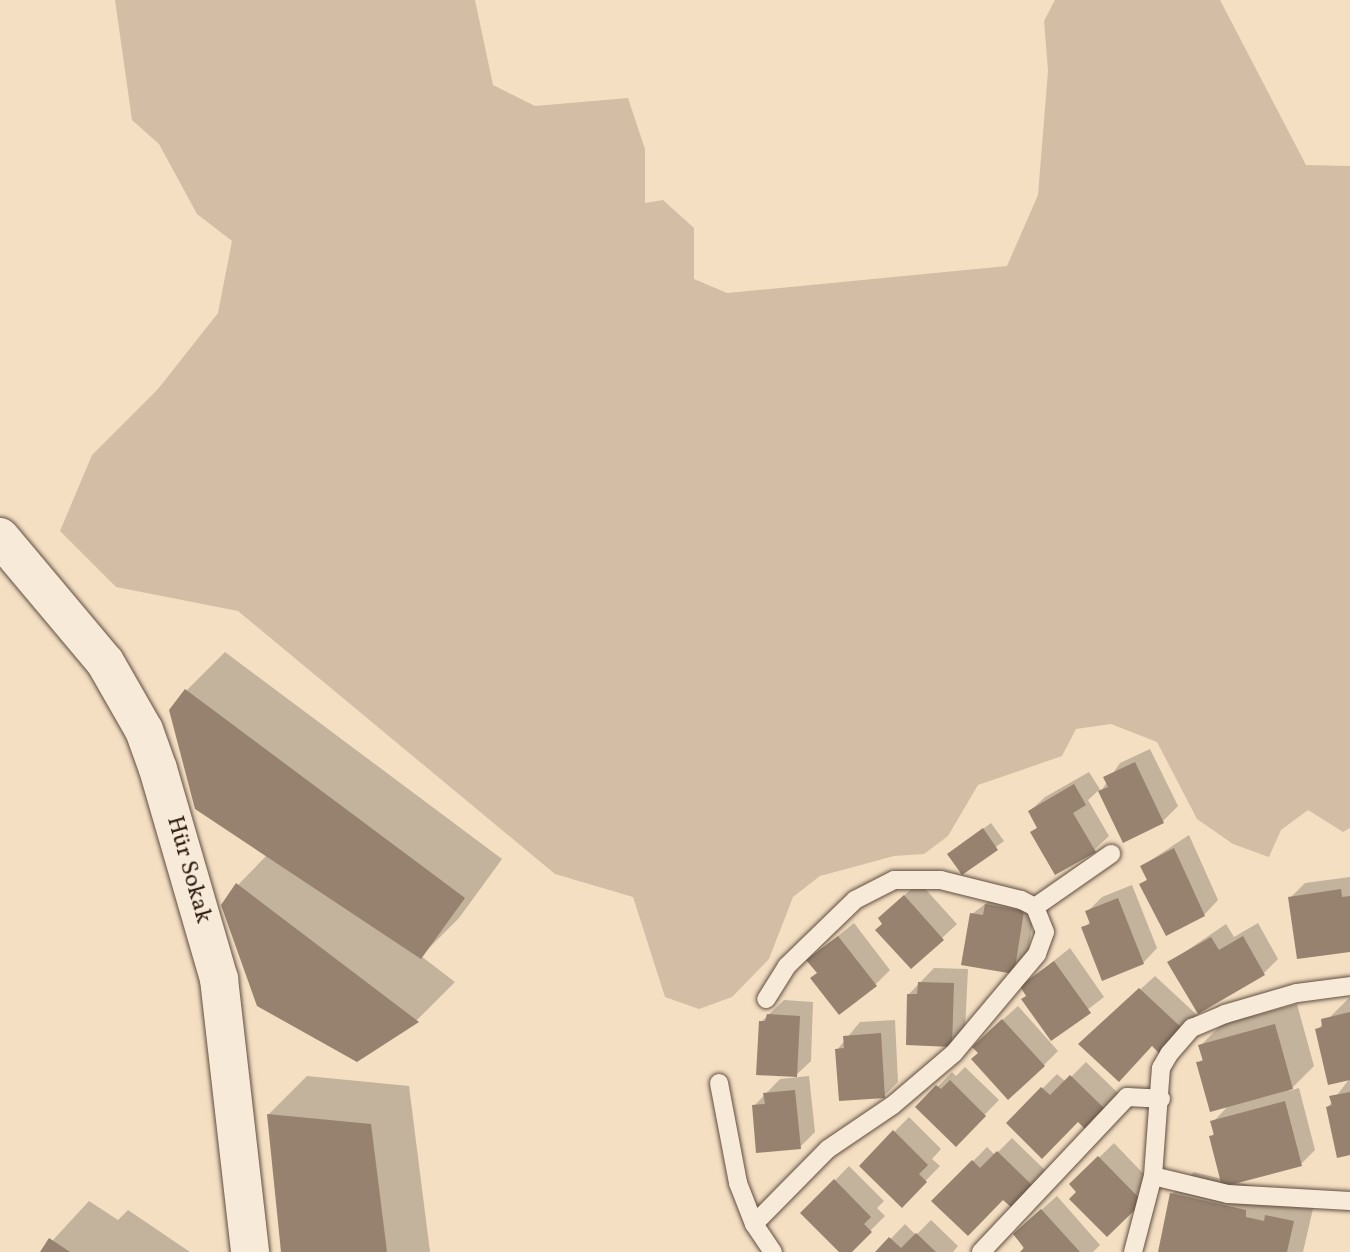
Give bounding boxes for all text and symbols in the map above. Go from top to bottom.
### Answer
street label: Hür Sokak [159,813,217,927]

